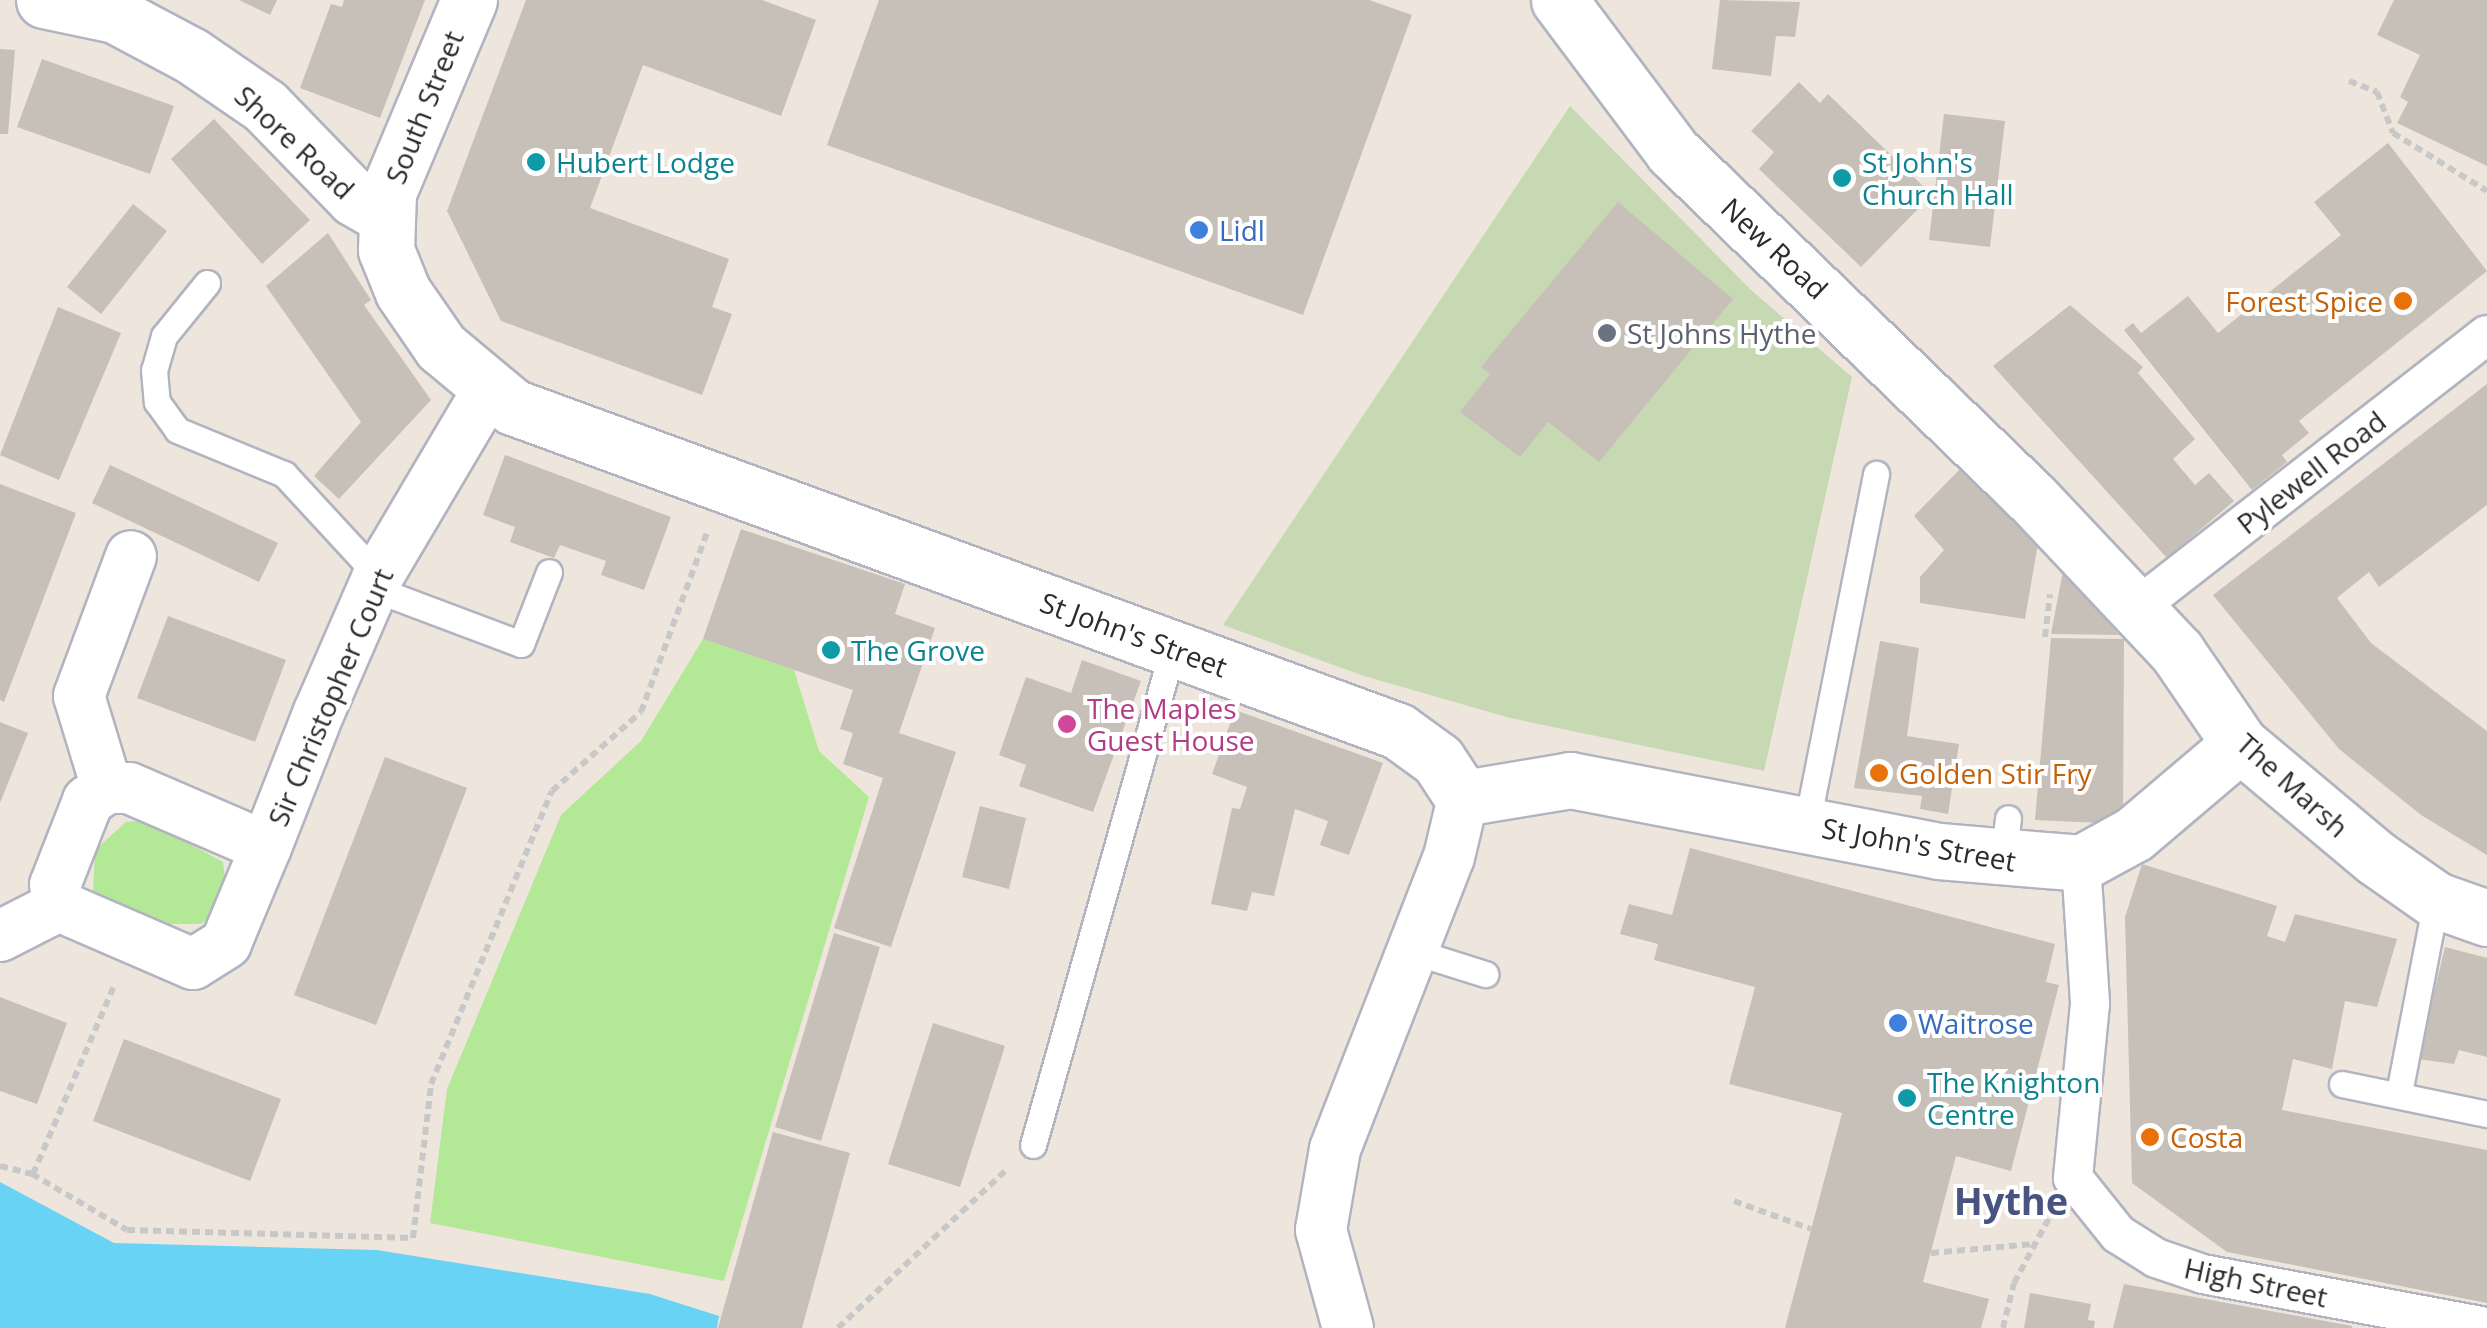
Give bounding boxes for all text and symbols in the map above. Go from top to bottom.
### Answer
street label: South Street [378,26,470,188]
street label: Shore Road [228,78,362,206]
place label: Hubert Lodge [556,145,735,179]
place label: St John's Church Hall [1862,145,2014,211]
marker: Hubert Lodge [525,151,547,173]
marker: St John's Church Hall [1831,167,1853,189]
street label: New Road [1715,191,1835,305]
place label: Lidl [1219,213,1265,247]
marker: Lidl [1188,219,1210,241]
place label: Forest Spice [2225,284,2383,318]
marker: Forest Spice [2392,290,2414,312]
place label: St Johns Hythe [1627,316,1816,350]
marker: St Johns Hythe [1596,322,1618,344]
street label: Pylewell Road [2230,404,2392,540]
street label: Sir Christopher Court [261,563,399,831]
street label: St John's Street [1036,585,1232,683]
place label: The Grove [851,633,985,667]
marker: The Grove [820,639,842,661]
place label: The Maples Guest House [1087,691,1255,757]
marker: The Maples Guest House [1056,713,1078,735]
street label: The Marsh [2230,726,2356,844]
place label: Golden Stir Fry [1899,756,2092,790]
marker: Golden Stir Fry [1868,762,1890,784]
street label: St John's Street [1819,810,2019,878]
place label: Waitrose [1918,1006,2034,1040]
marker: Waitrose [1887,1012,1909,1034]
place label: The Knighton Centre [1927,1065,2100,1131]
marker: The Knighton Centre [1896,1087,1918,1109]
place label: Costa [2170,1120,2243,1154]
marker: Costa [2139,1126,2161,1148]
district label: Hythe [1954,1178,2068,1224]
street label: High Street [2181,1250,2331,1314]

